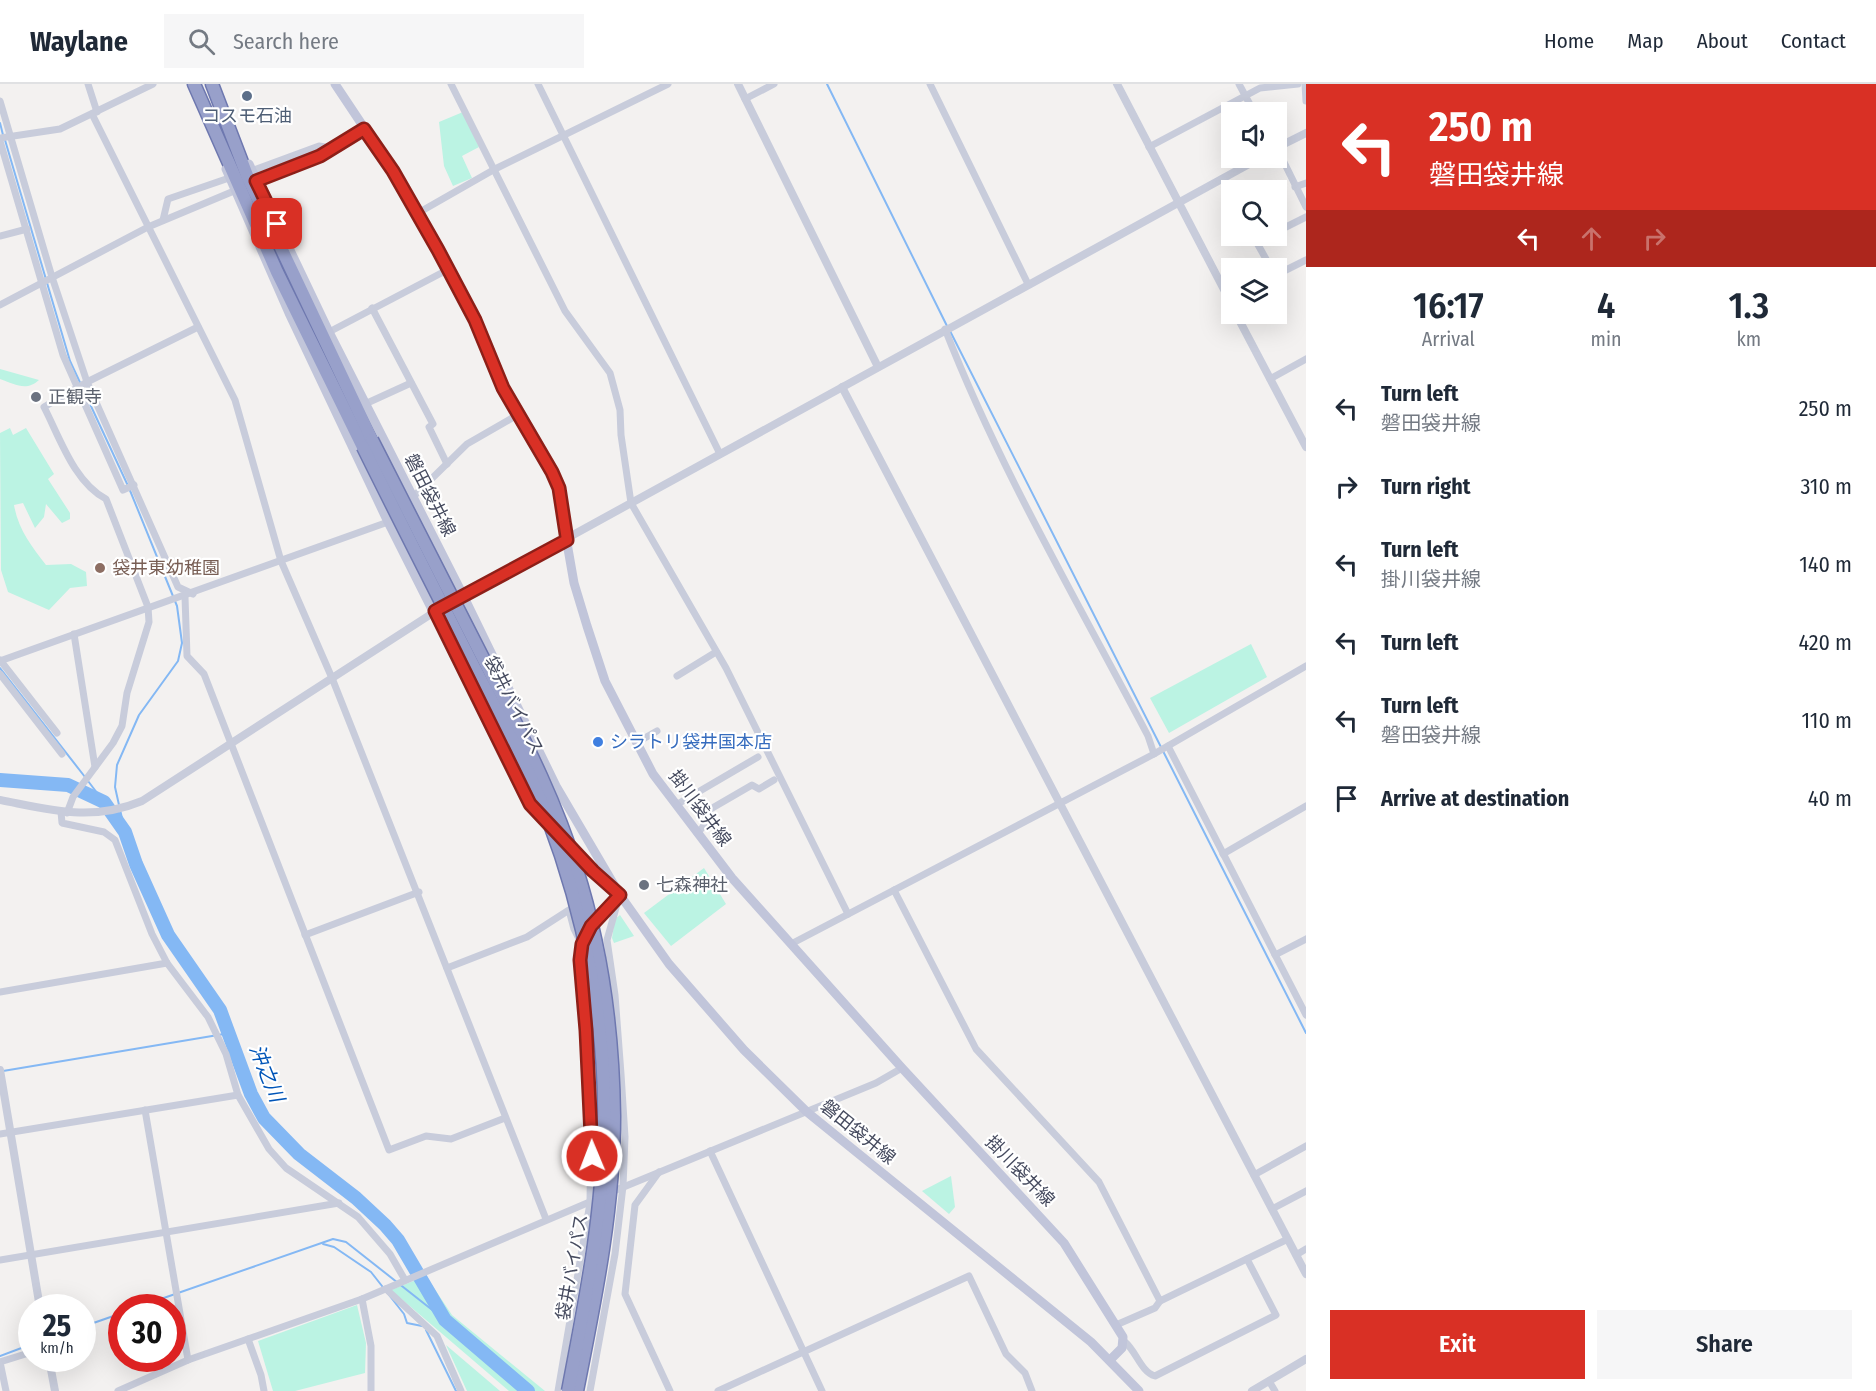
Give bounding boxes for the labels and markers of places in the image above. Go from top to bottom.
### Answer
marker: コスモ石油 [240,89,254,103]
place label: コスモ石油 [202,105,292,127]
pin [251,198,302,249]
place label: 正観寺 [48,386,102,408]
marker: 正観寺 [29,390,43,404]
place label: 袋井東幼稚園 [112,557,220,579]
marker: 袋井東幼稚園 [93,561,107,575]
place label: シラトリ袋井国本店 [610,731,772,753]
marker: シラトリ袋井国本店 [591,735,605,749]
place label: 七森神社 [656,874,728,896]
marker: 七森神社 [637,878,651,892]

